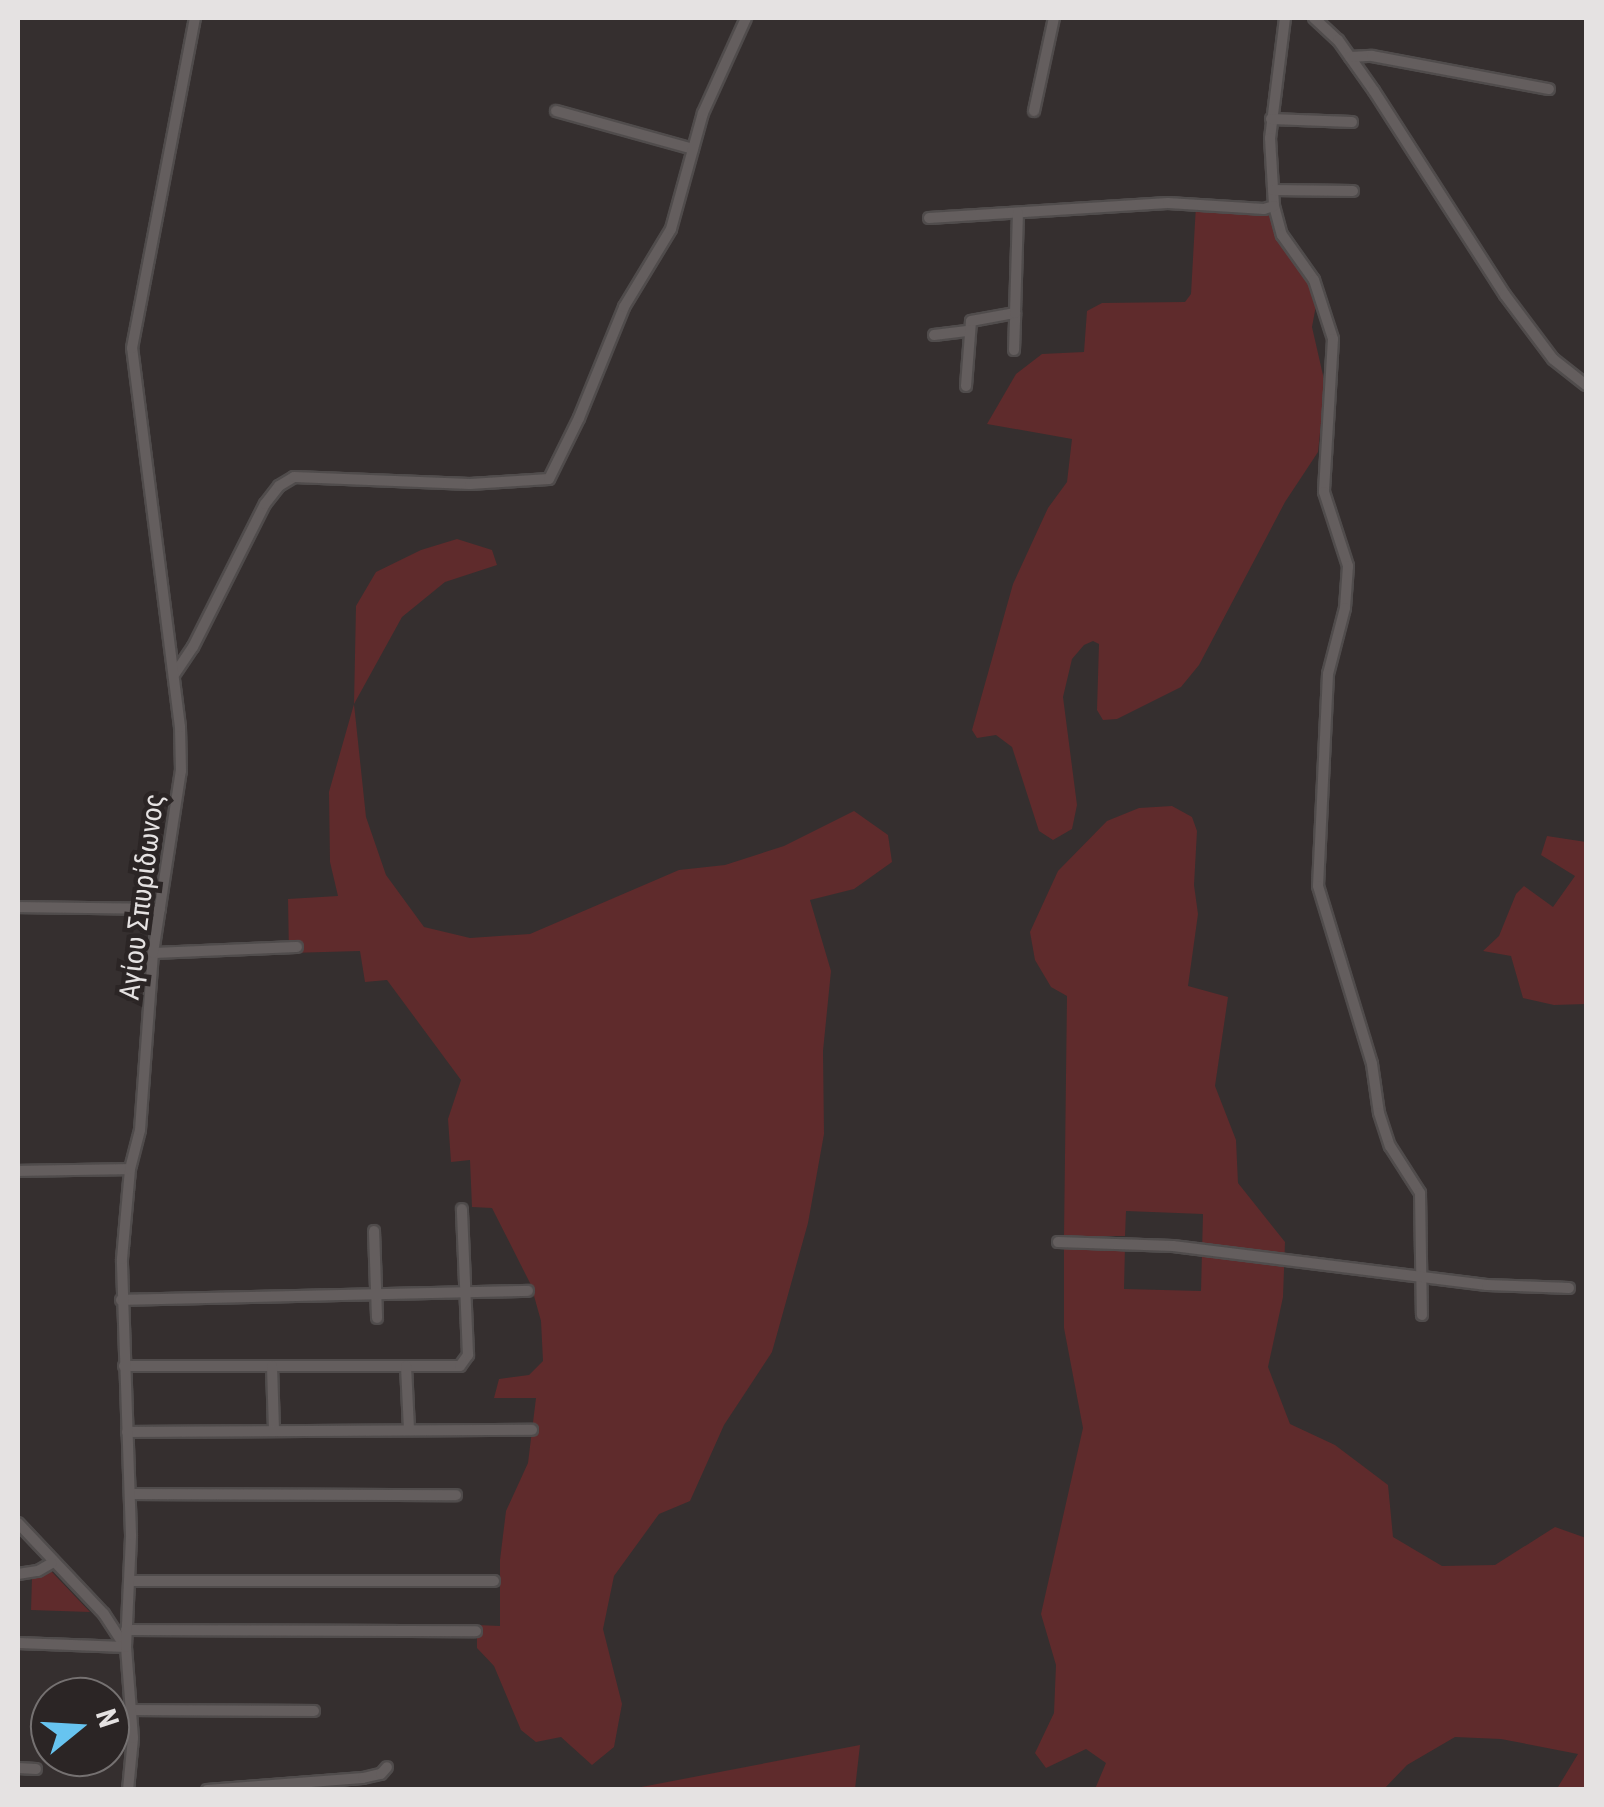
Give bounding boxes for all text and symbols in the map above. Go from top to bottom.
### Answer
street label: Αγίου Σπυρίδωνος [113,792,171,1002]
north arrow [30,1677,130,1777]
text: N [89,1705,125,1731]

